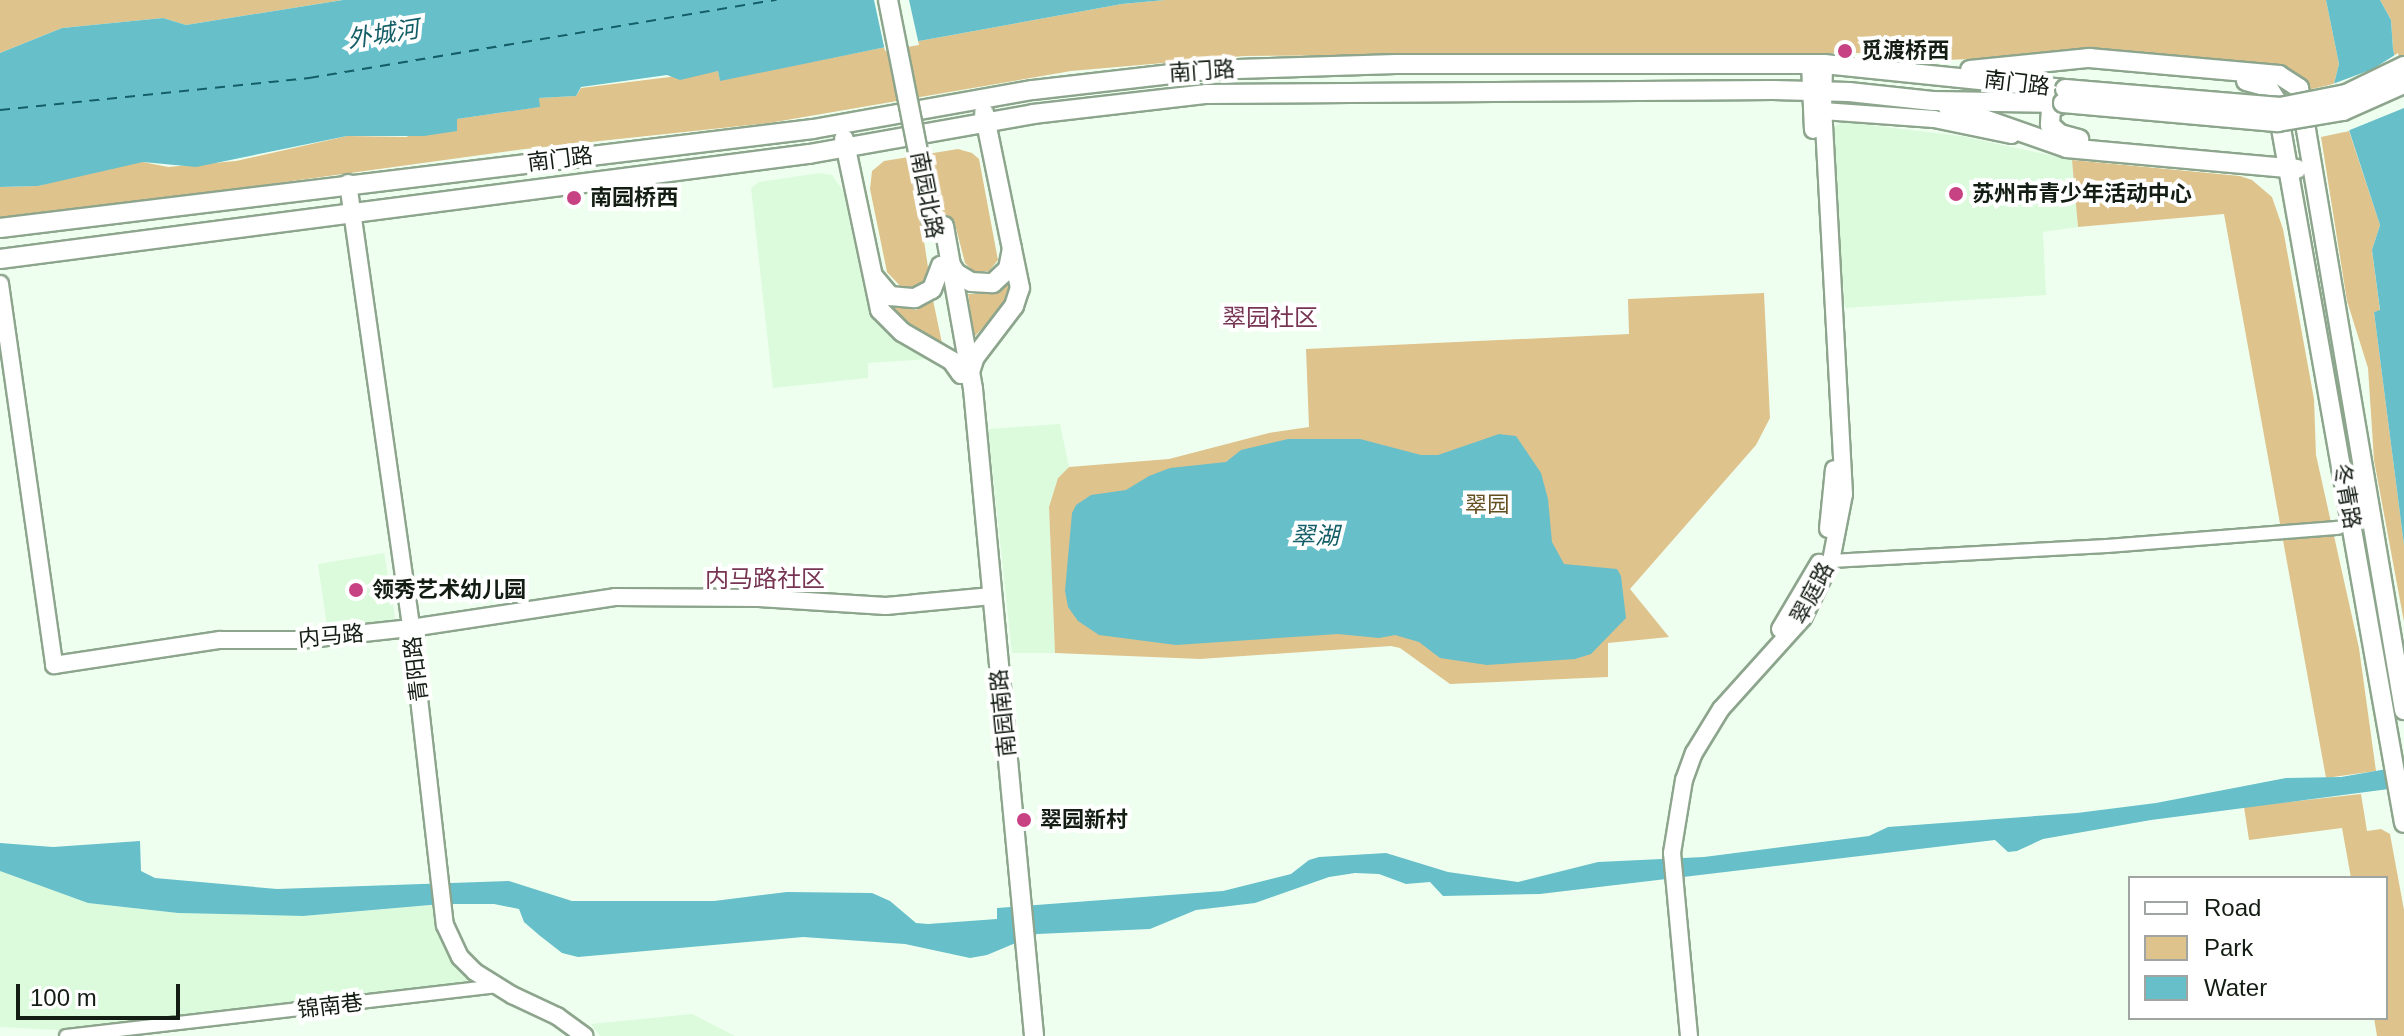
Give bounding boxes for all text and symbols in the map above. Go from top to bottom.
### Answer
water label: 外城河 [345,14,421,54]
place label: 觅渡桥西 [1861,38,1949,64]
marker: 觅渡桥西 [1836,42,1854,60]
street label: 南门路 [1168,56,1236,86]
street label: 南门路 [1983,66,2051,100]
street label: 南门路 [526,142,594,176]
street label: 南园北路 [906,149,948,241]
place label: 苏州市青少年活动中心 [1972,181,2192,207]
place label: 南园桥西 [590,185,678,211]
marker: 苏州市青少年活动中心 [1947,185,1965,203]
marker: 南园桥西 [565,189,583,207]
district label: 翠园社区 [1222,304,1318,332]
street label: 冬青路 [2328,461,2366,531]
park label: 翠园 [1465,492,1509,518]
water label: 翠湖 [1291,522,1339,550]
street label: 翠庭路 [1785,558,1839,628]
district label: 内马路社区 [705,565,825,593]
place label: 领秀艺术幼儿园 [372,577,526,603]
marker: 领秀艺术幼儿园 [347,581,365,599]
street label: 内马路 [297,620,365,652]
street label: 青阳路 [399,635,433,703]
street label: 南园南路 [985,668,1021,758]
place label: 翠园新村 [1040,807,1128,833]
marker: 翠园新村 [1015,811,1033,829]
legend [2128,876,2388,1020]
text: Road [2204,894,2261,921]
text: Park [2204,934,2253,961]
scale bar [20,968,184,1018]
text: Water [2204,974,2267,1001]
text: 100 m [30,984,97,1011]
street label: 锦南巷 [296,989,364,1023]

